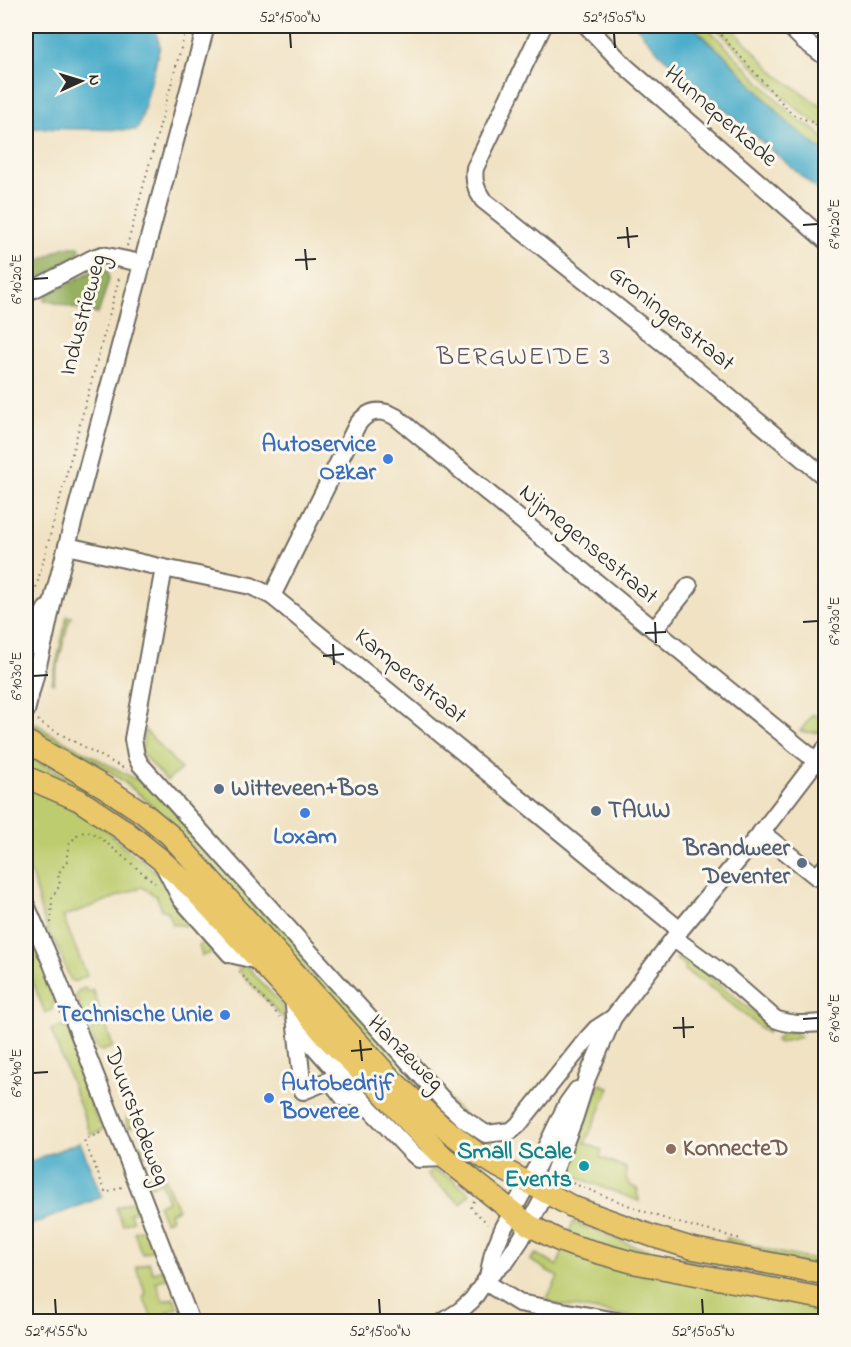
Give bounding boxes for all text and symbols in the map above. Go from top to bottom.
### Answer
text: 52°15'00"N [259,7,321,29]
text: 52°15'05"N [582,7,646,29]
north arrow [51,51,111,111]
street label: Hunneperkade [655,58,785,177]
text: N [82,74,106,87]
text: 6°10'20"E [824,199,846,249]
street label: Industrieweg [51,250,117,380]
text: 6°10'20"E [6,254,28,304]
street label: Groningerstraat [600,257,742,381]
district label: BERGWEIDE 3 [436,339,611,377]
place label: Autoservice Ozkar [262,428,377,491]
marker: Autoservice Ozkar [381,452,395,466]
street label: Nijmegensestraat [511,476,665,614]
text: 6°10'30"E [824,597,846,645]
street label: Kamperstraat [346,621,474,733]
text: 6°10'30"E [6,652,28,700]
place label: Witteveen+Bos [231,772,379,807]
marker: Witteveen+Bos [212,782,226,796]
place label: TAUW [608,794,670,829]
marker: TAUW [589,804,603,818]
marker: Loxam [298,806,312,820]
place label: Loxam [273,820,337,855]
place label: Brandweer Deventer [682,832,791,895]
marker: Brandweer Deventer [795,856,809,870]
text: 6°10'40"E [824,994,846,1042]
place label: Technische Unie [57,998,214,1033]
street label: Hanzeweg [358,1007,452,1101]
marker: Technische Unie [218,1008,232,1022]
street label: Duurstedeweg [93,1042,178,1191]
text: 6°10'40"E [6,1049,28,1097]
place label: Autobedrijf Boveree [280,1067,395,1130]
marker: Autobedrijf Boveree [262,1091,276,1105]
place label: KonnecteD [683,1132,789,1167]
place label: Small Scale Events [457,1135,573,1198]
marker: KonnecteD [664,1142,678,1156]
marker: Small Scale Events [577,1159,591,1173]
text: 52°14'55"N [24,1321,88,1343]
text: 52°15'00"N [349,1321,411,1343]
text: 52°15'05"N [671,1321,735,1343]

